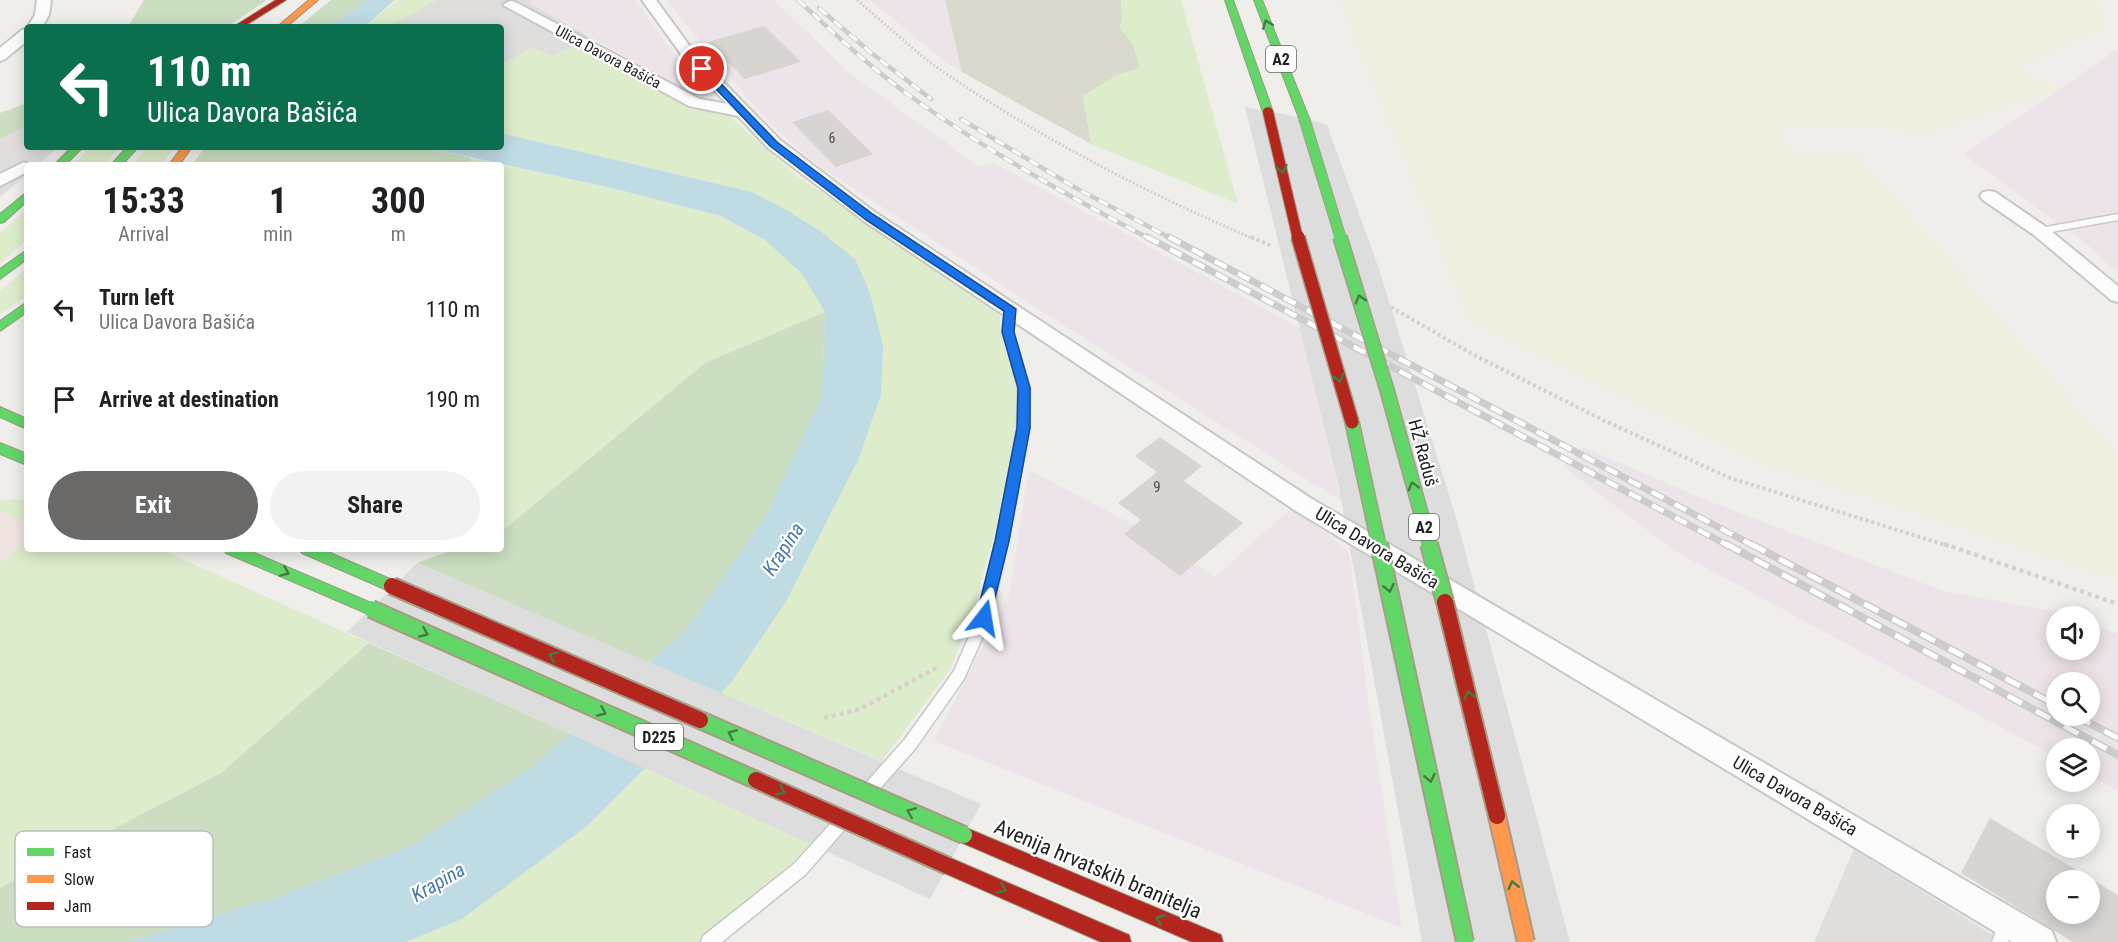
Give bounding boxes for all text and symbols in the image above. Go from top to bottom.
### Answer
one-way arrow [1262,19,1275,30]
street label: Ulica Davora Bašića [552,22,664,92]
pin [676,43,727,94]
road number: A2 [1266,46,1296,72]
text: 110 m [147,47,252,96]
icon: left [48,48,126,126]
icon: arrive [685,52,718,85]
text: Ulica Davora Bašića [147,97,358,129]
house number: 6 [829,130,836,146]
one-way arrow [1274,164,1287,174]
text: 15:33 [102,180,185,222]
text: 1 [269,180,287,222]
text: 300 [371,180,426,222]
text: Arrival [118,222,169,246]
text: min [263,222,293,246]
text: m [391,222,406,246]
text: Turn left [99,285,174,310]
icon: left [48,293,81,326]
one-way arrow [1355,294,1367,305]
text: 110 m [426,297,480,322]
text: Ulica Davora Bašića [99,310,255,334]
one-way arrow [1332,372,1344,382]
icon: arrive [48,383,81,416]
text: Arrive at destination [99,387,279,412]
text: 190 m [426,387,480,412]
street label: HŽ Raduš [1404,417,1443,489]
button: Exit [48,471,258,540]
button: Share [270,471,480,540]
house number: 9 [1153,478,1161,496]
one-way arrow [1408,481,1421,491]
street label: Ulica Davora Bašića [1312,502,1443,593]
road number: A2 [1409,514,1439,540]
water label: Krapina [757,518,809,580]
one-way arrow [278,565,289,577]
one-way arrow [1382,582,1395,592]
position arrow [952,586,1016,650]
map controls [2046,606,2100,924]
button: sound [2046,606,2100,660]
one-way arrow [418,626,429,638]
one-way arrow [548,652,559,664]
button: search [2046,672,2100,726]
one-way arrow [1463,690,1476,700]
one-way arrow [596,705,607,717]
road number: D225 [635,724,683,750]
one-way arrow [727,729,738,741]
button: layers [2046,738,2100,792]
street label: Ulica Davora Bašića [1729,751,1861,840]
one-way arrow [1423,773,1436,783]
one-way arrow [774,784,785,796]
button: + [2046,804,2100,858]
one-way arrow [906,807,917,819]
street label: Avenija hrvatskih branitelja [991,814,1205,924]
legend [15,831,213,927]
text: Fast [64,843,91,862]
water label: Krapina [407,857,469,907]
text: Slow [64,870,94,889]
button: − [2046,870,2100,924]
one-way arrow [1507,880,1520,890]
one-way arrow [995,882,1006,894]
text: Jam [64,897,91,916]
one-way arrow [1156,914,1167,926]

